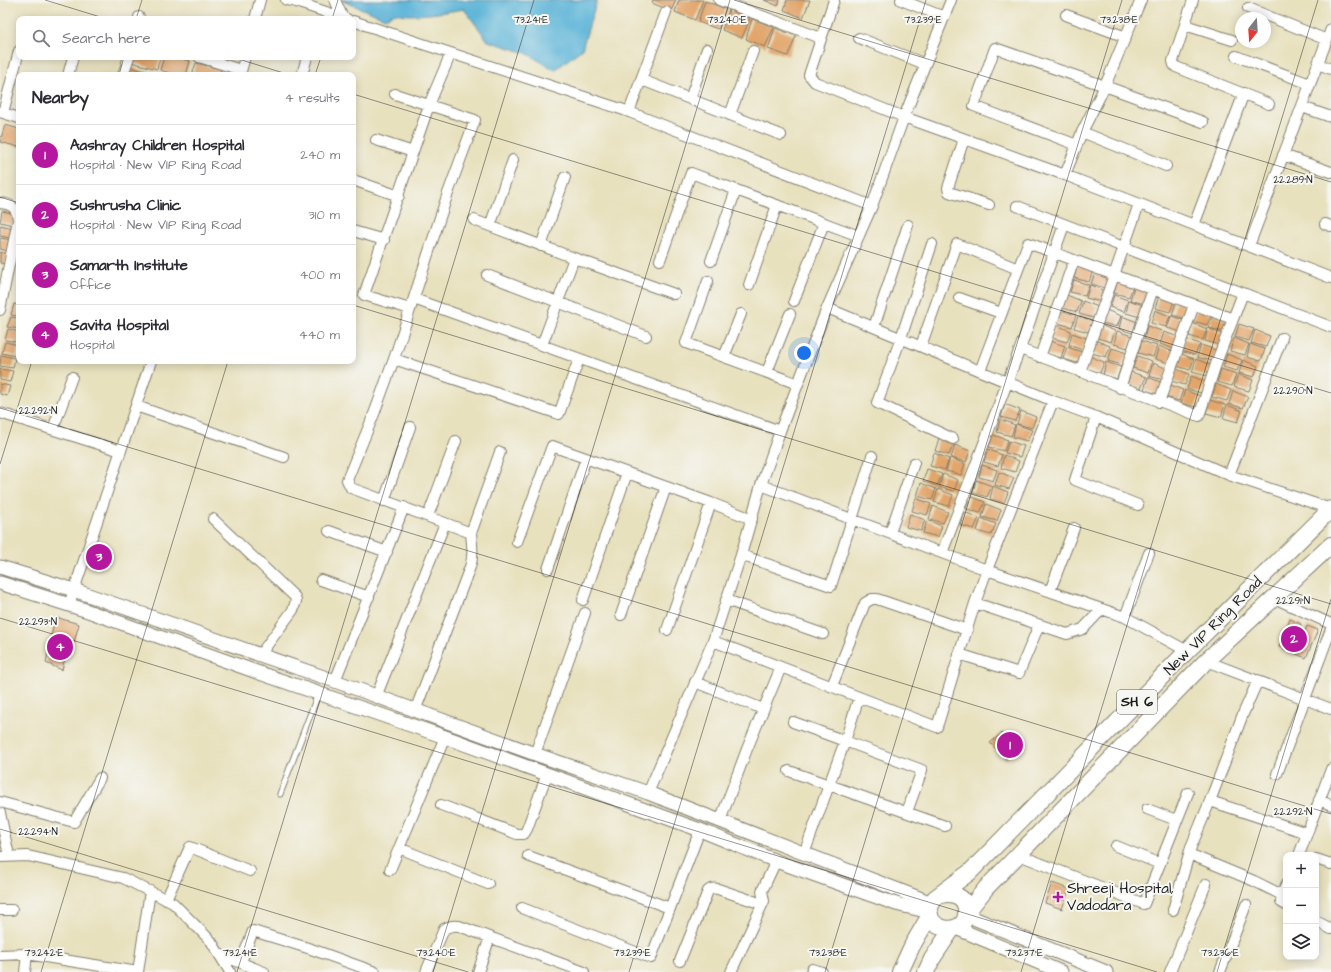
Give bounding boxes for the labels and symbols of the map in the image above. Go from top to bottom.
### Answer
north arrow [1235,12,1271,48]
text: 73.241°E [514,13,548,27]
text: 73.240°E [707,13,747,27]
text: 73.239°E [904,13,942,27]
text: 73.238°E [1100,13,1138,27]
text: 22.289°N [1273,173,1313,187]
your location [794,343,814,363]
text: 22.290°N [1273,384,1313,398]
text: 22.292°N [19,404,57,418]
pin: 3 [86,542,112,572]
street label: New VIP Ring Road [1159,572,1268,681]
text: 22.291°N [1276,594,1310,608]
text: 22.293°N [19,615,57,629]
pin: 2 [1281,624,1307,654]
pin: 4 [47,632,73,662]
road number: SH 6 [1117,690,1157,714]
pin: 1 [997,730,1023,760]
text: 22.292°N [1274,805,1312,819]
text: 22.294°N [18,825,58,839]
place label: Shreeji Hospital, Vadodara [1067,878,1174,916]
marker: Shreeji Hospital, Vadodara [1052,891,1064,903]
text: 73.242°E [24,946,64,960]
text: 73.241°E [223,946,257,960]
text: 73.240°E [416,946,456,960]
text: 73.239°E [613,946,651,960]
text: 73.238°E [809,946,847,960]
text: 73.237°E [1005,946,1043,960]
text: 73.236°E [1201,946,1239,960]

